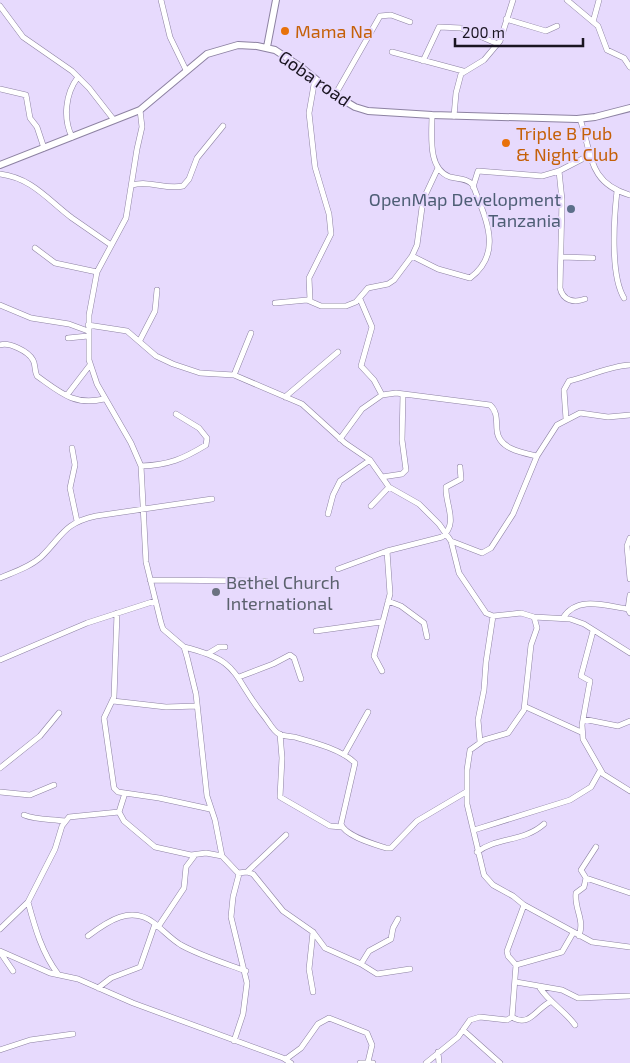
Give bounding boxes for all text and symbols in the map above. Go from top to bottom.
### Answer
scale bar [455,15,582,47]
place label: Mama Na [295,20,373,42]
text: 200 m [462,23,505,41]
marker: Mama Na [279,25,291,37]
street label: Goba road [275,45,355,111]
place label: Triple B Pub & Night Club [516,122,619,165]
marker: Triple B Pub & Night Club [500,137,512,149]
place label: OpenMap Development Tanzania [369,188,561,231]
marker: OpenMap Development Tanzania [565,203,577,215]
place label: Bethel Church International [226,571,340,614]
marker: Bethel Church International [210,586,222,598]

